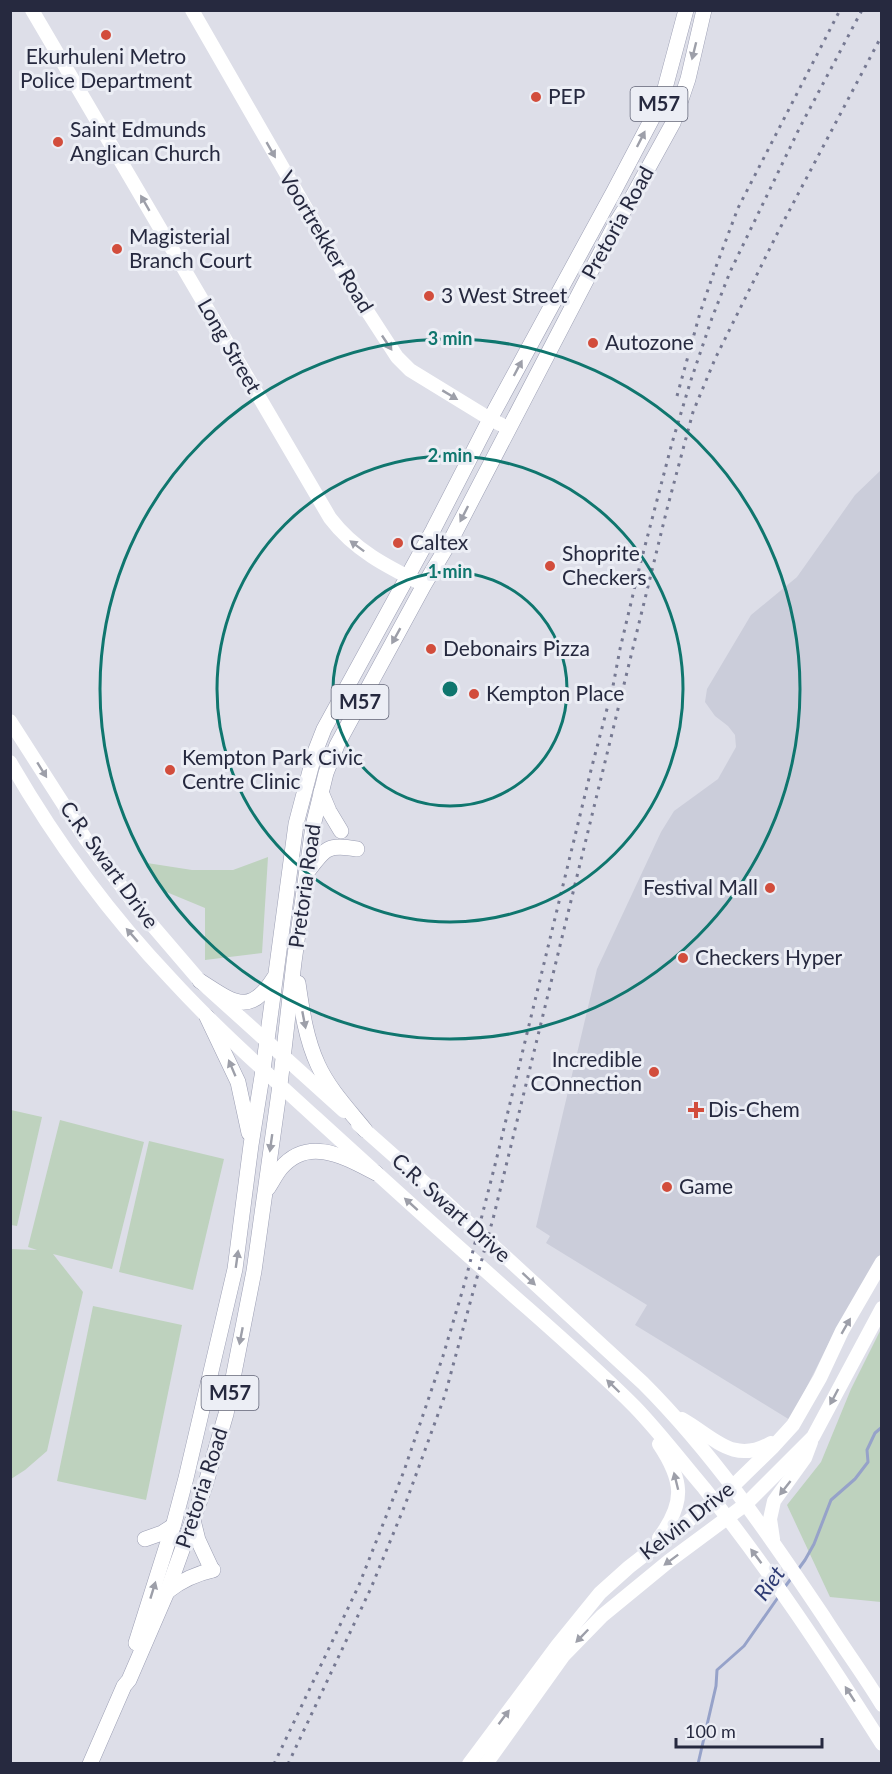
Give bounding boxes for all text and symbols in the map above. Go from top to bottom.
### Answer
marker: Ekurhuleni Metro Police Department [99,28,113,42]
one-way arrow [689,42,699,60]
place label: Ekurhuleni Metro Police Department [20,43,192,92]
place label: PEP [548,83,585,108]
road number: M57 [630,87,688,121]
marker: PEP [529,90,543,104]
place label: Saint Edmunds Anglican Church [70,116,221,165]
one-way arrow [636,131,646,148]
marker: Saint Edmunds Anglican Church [51,135,65,149]
one-way arrow [266,142,277,158]
street label: Pretoria Road [575,162,658,283]
street label: Voortrekker Road [275,166,379,317]
one-way arrow [140,194,150,211]
place label: Magisterial Branch Court [129,223,252,272]
marker: Magisterial Branch Court [110,242,124,256]
place label: 3 West Street [441,282,568,307]
marker: 3 West Street [422,289,436,303]
street label: Long Street [193,293,268,397]
text: 3 min [428,327,472,349]
place label: Autozone [605,329,694,354]
one-way arrow [382,334,393,351]
marker: Autozone [586,336,600,350]
one-way arrow [513,359,523,376]
one-way arrow [442,389,458,400]
text: 2 min [428,444,472,466]
one-way arrow [459,505,468,522]
place label: Caltex [410,529,469,554]
marker: Caltex [391,536,405,550]
place label: Shoprite Checkers [562,540,647,589]
one-way arrow [350,541,365,553]
marker: Shoprite Checkers [543,559,557,573]
text: 1 min [428,560,472,582]
one-way arrow [391,628,401,645]
place label: Debonairs Pizza [443,635,590,660]
marker: Debonairs Pizza [424,642,438,656]
centre of rings [440,679,460,699]
place label: Kempton Place [486,680,624,705]
road number: M57 [332,685,388,719]
marker: Kempton Place [467,687,481,701]
place label: Kempton Park Civic Centre Clinic [182,744,363,793]
one-way arrow [36,762,47,779]
marker: Kempton Park Civic Centre Clinic [163,763,177,777]
street label: C.R. Swart Drive [56,796,165,933]
street label: Pretoria Road [282,822,325,949]
place label: Festival Mall [643,874,758,899]
marker: Festival Mall [763,881,777,895]
one-way arrow [126,928,139,943]
place label: Checkers Hyper [695,944,843,969]
marker: Checkers Hyper [676,951,690,965]
one-way arrow [300,1011,309,1030]
place label: Incredible COnnection [531,1046,642,1095]
one-way arrow [227,1059,236,1077]
marker: Incredible COnnection [647,1065,661,1079]
place label: Dis-Chem [708,1096,800,1121]
marker: Dis-Chem [689,1103,703,1117]
one-way arrow [267,1134,276,1153]
street label: C.R. Swart Drive [388,1147,516,1267]
place label: Game [679,1173,733,1198]
marker: Game [660,1180,674,1194]
one-way arrow [403,1197,418,1211]
one-way arrow [232,1249,241,1268]
one-way arrow [521,1272,536,1285]
one-way arrow [841,1317,851,1334]
one-way arrow [236,1326,245,1345]
road number: M57 [202,1376,258,1410]
one-way arrow [605,1379,620,1393]
one-way arrow [829,1389,839,1406]
street label: Pretoria Road [169,1424,232,1551]
one-way arrow [671,1472,681,1490]
street label: Kelvin Drive [634,1475,738,1564]
one-way arrow [779,1479,791,1495]
one-way arrow [750,1548,762,1564]
one-way arrow [663,1553,679,1566]
water label: Riet [747,1560,790,1605]
one-way arrow [149,1581,158,1599]
one-way arrow [575,1629,589,1644]
one-way arrow [844,1687,856,1703]
one-way arrow [498,1709,510,1725]
scale bar [676,1711,822,1749]
text: 100 m [685,1720,736,1742]

